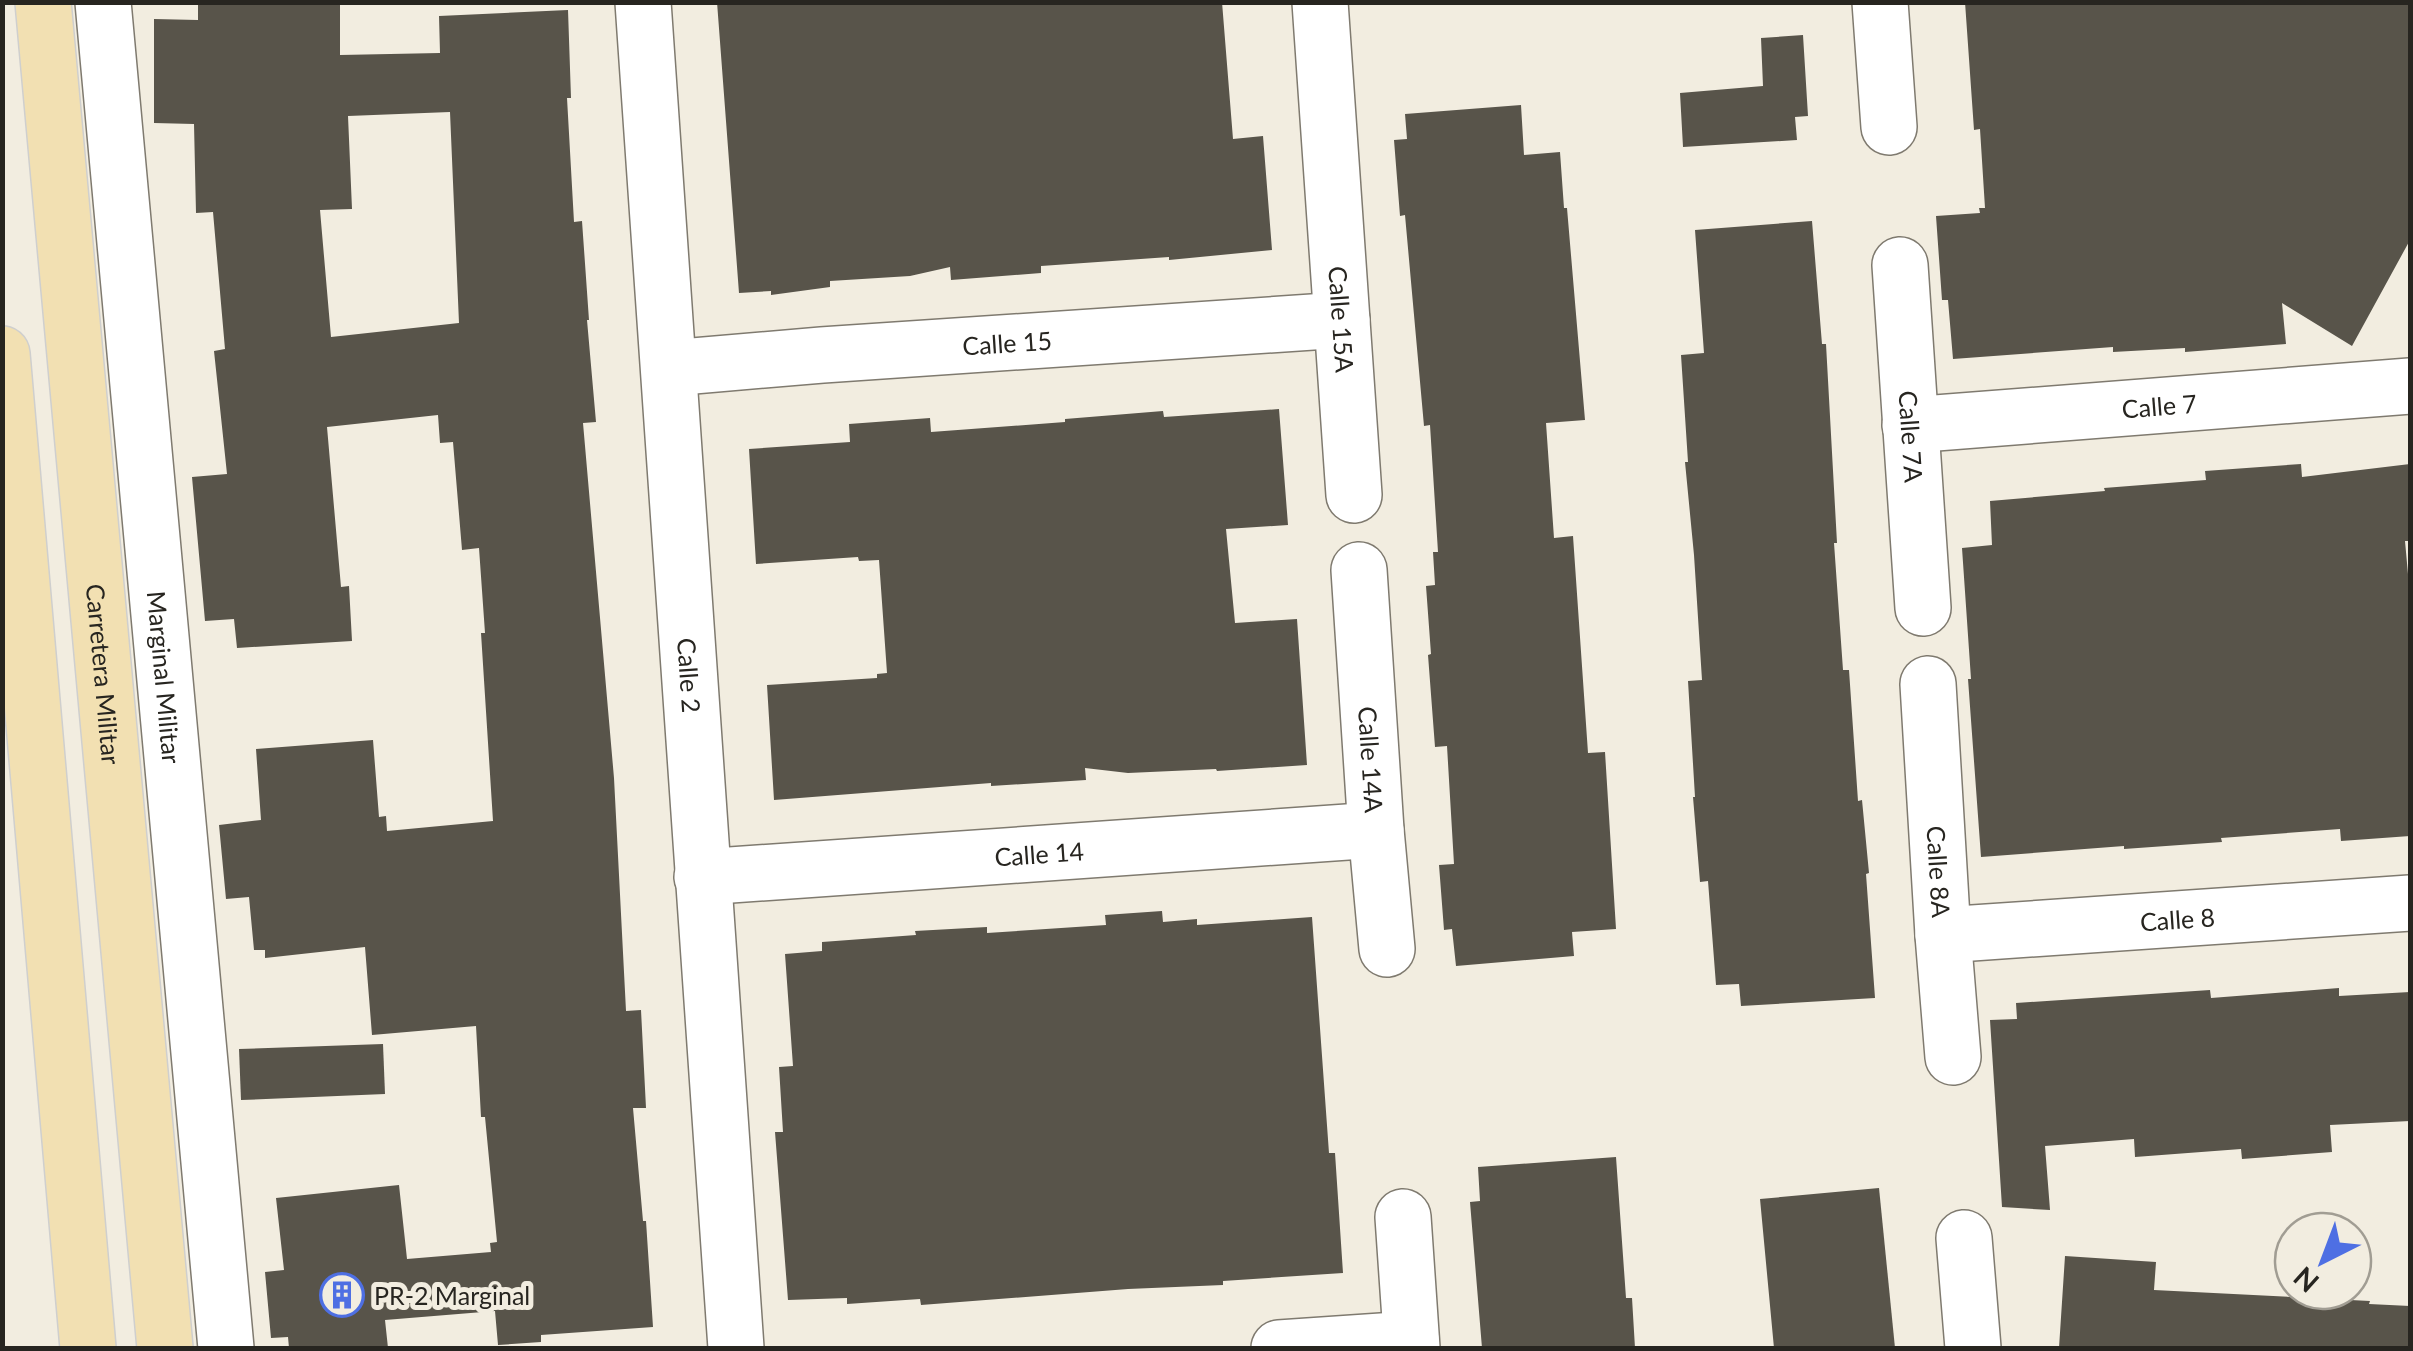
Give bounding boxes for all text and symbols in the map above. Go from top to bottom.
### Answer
street label: Calle 15A [1323,265,1361,373]
street label: Calle 15 [961,325,1053,361]
street label: Calle 7 [2121,388,2198,423]
street label: Calle 7A [1893,390,1930,484]
street label: Carretera Militar [81,583,127,766]
street label: Marginal Militar [142,590,188,765]
street label: Calle 2 [672,637,707,714]
street label: Calle 14A [1353,705,1390,814]
street label: Calle 8A [1921,825,1957,919]
street label: Calle 14 [993,835,1085,872]
street label: Calle 8 [2139,901,2216,936]
north arrow [2273,1211,2373,1311]
text: N [2286,1260,2325,1300]
building icon: PR-2 Marginal [319,1272,365,1318]
place label: PR-2 Marginal [374,1280,530,1310]

